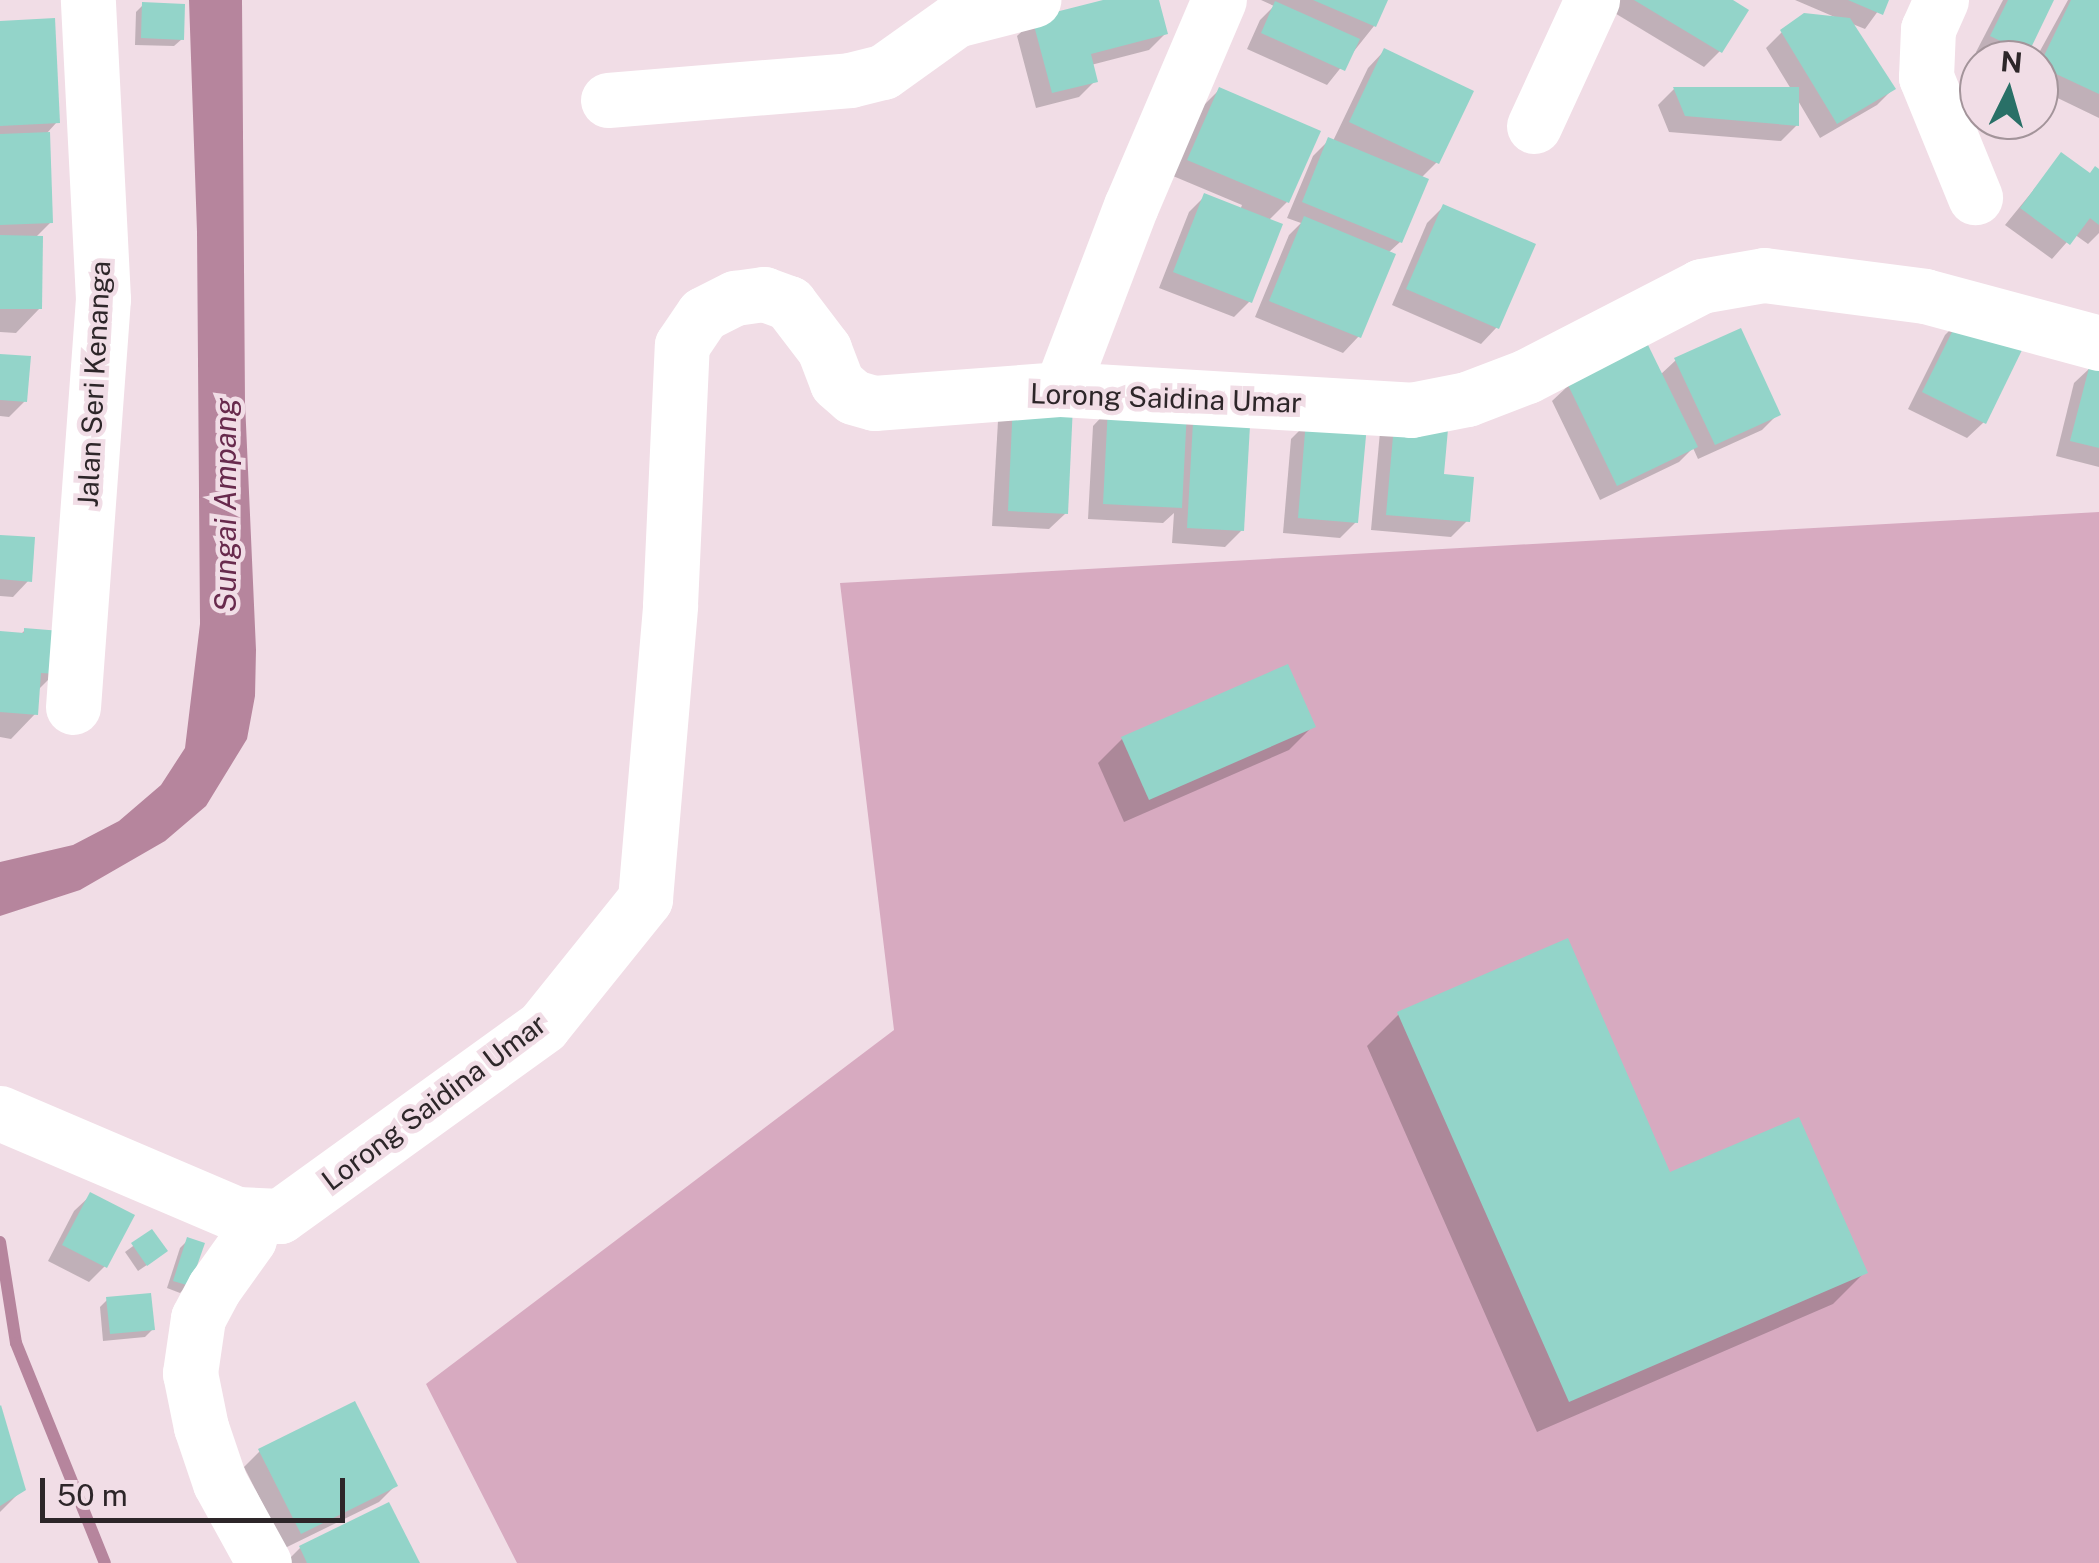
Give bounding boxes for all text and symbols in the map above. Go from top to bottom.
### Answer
north arrow [1959,40,2059,140]
text: N [1999,44,2024,79]
street label: Jalan Seri Kenanga [71,260,117,508]
street label: Lorong Saidina Umar [1029,376,1303,420]
water label: Sungai Ampang [207,398,243,612]
street label: Lorong Saidina Umar [315,1007,553,1197]
scale bar [45,1458,350,1520]
text: 50 m [57,1477,128,1513]

